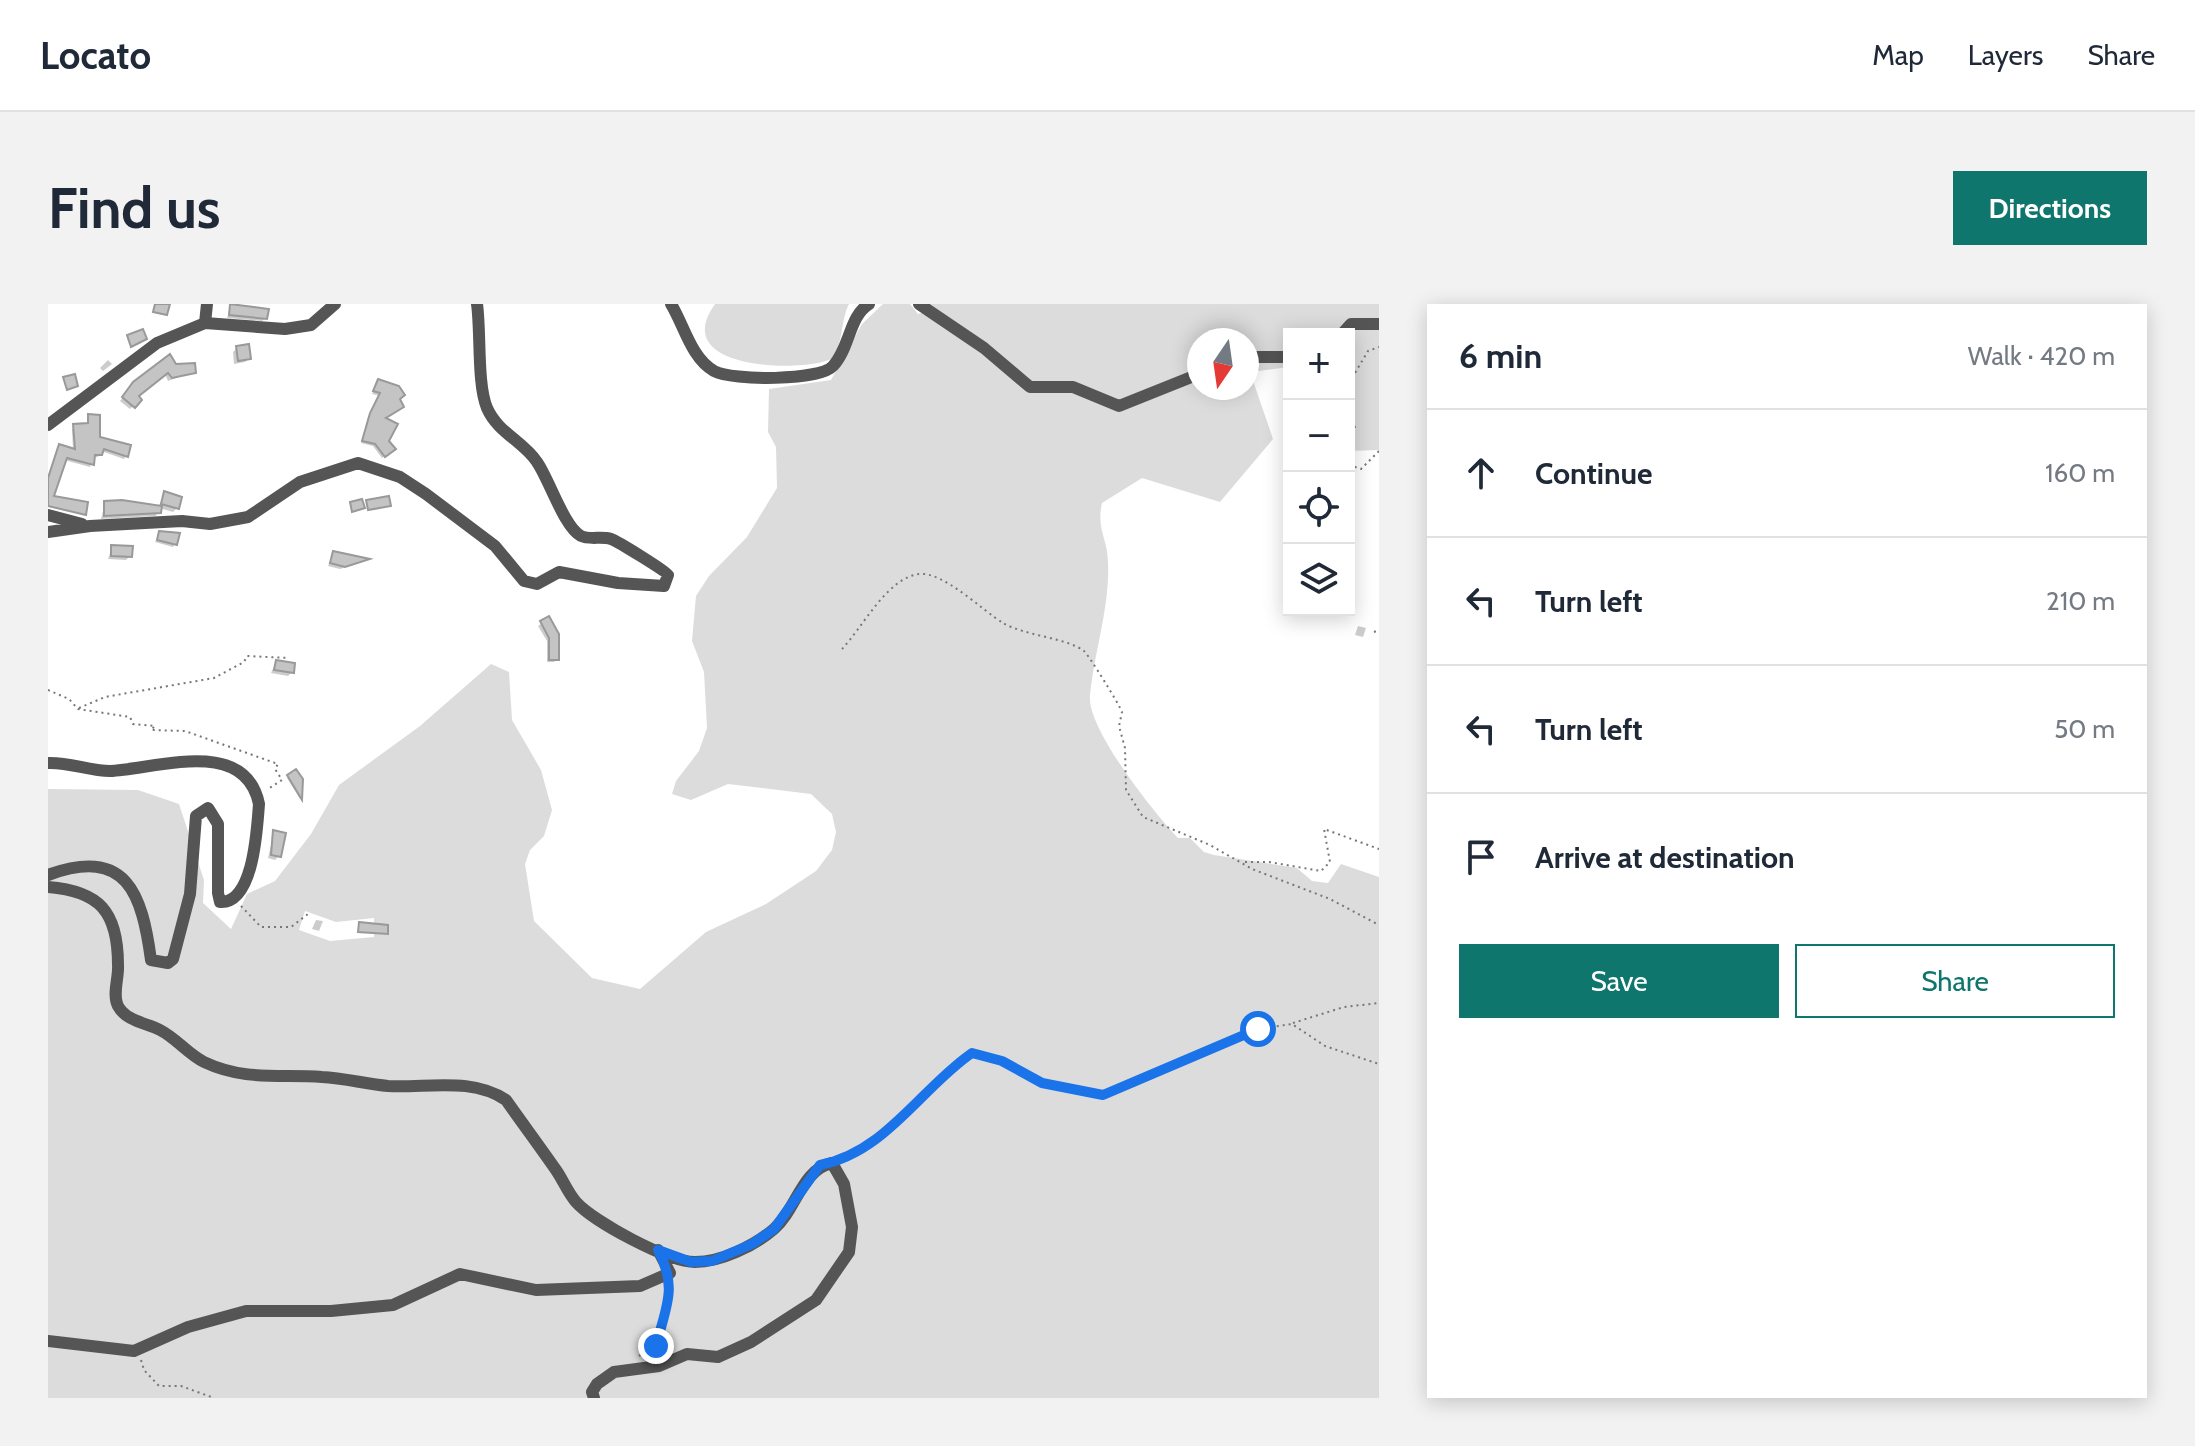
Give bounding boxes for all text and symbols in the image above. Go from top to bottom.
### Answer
text: Locato [40,32,151,79]
text: Map [1872,38,1924,72]
text: Layers [1968,38,2043,72]
text: Share [2087,38,2155,72]
button: Directions [1953,171,2147,245]
text: Find us [48,174,221,242]
north arrow [1187,328,1259,400]
map controls [1283,328,1355,616]
button: + [1283,328,1355,400]
text: 6 min [1459,335,1542,377]
text: Walk · 420 m [1968,340,2115,372]
button: − [1283,400,1355,472]
icon: ahead [1459,451,1503,495]
text: Continue [1535,455,1652,492]
text: 160 m [2045,457,2115,489]
button: locate [1283,472,1355,544]
button: layers [1283,544,1355,616]
icon: left [1459,579,1503,623]
text: Turn left [1535,583,1643,620]
text: 210 m [2046,585,2115,617]
icon: left [1459,707,1503,751]
text: Turn left [1535,711,1643,748]
text: 50 m [2054,713,2115,745]
icon: arrive [1459,835,1503,879]
text: Arrive at destination [1535,839,1795,876]
button: Save [1459,944,1779,1018]
button: Share [1795,944,2115,1018]
route start [1240,1011,1276,1047]
route end [638,1328,674,1364]

